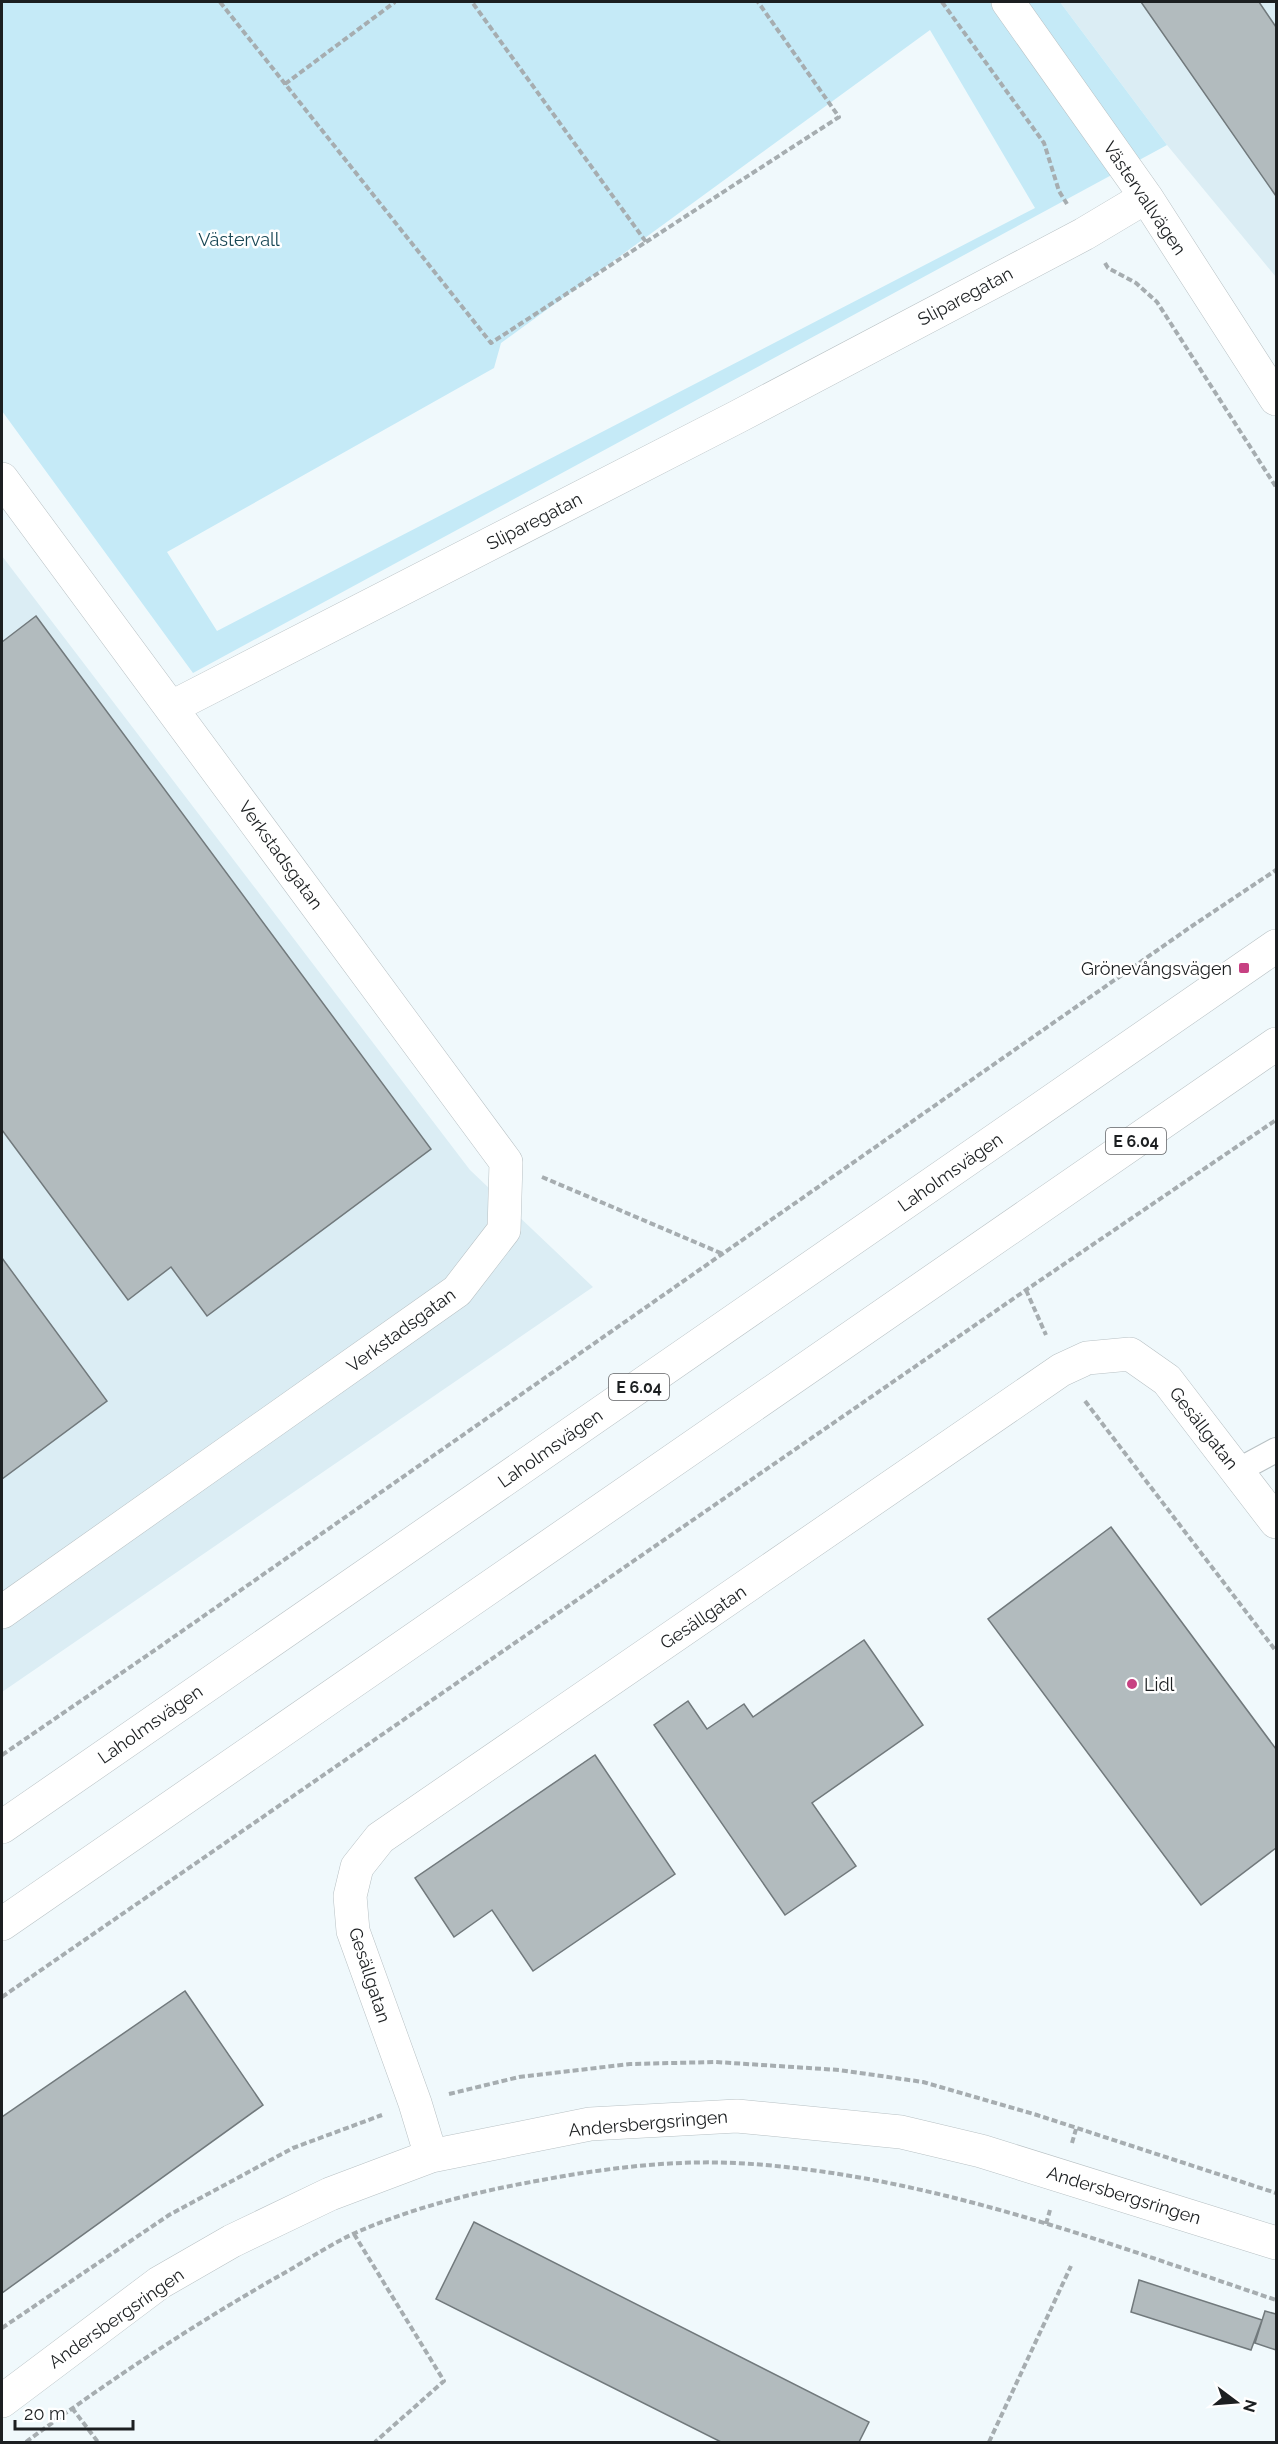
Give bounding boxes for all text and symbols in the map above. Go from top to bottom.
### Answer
street label: Västervallvägen [1099,137,1191,259]
park label: Västervall [198,229,280,250]
street label: Sliparegatan [914,262,1016,330]
street label: Sliparegatan [483,488,585,554]
street label: Verkstadsgatan [235,797,327,913]
place label: Grönevångsvägen [1081,958,1232,979]
marker: Grönevångsvägen [1237,961,1251,975]
street label: Laholmsvägen [894,1128,1006,1216]
road number: E 6.04 [1106,1128,1166,1154]
street label: Verkstadsgatan [343,1284,459,1376]
road number: E 6.04 [609,1374,669,1400]
street label: Gesällgatan [1165,1383,1243,1473]
street label: Laholmsvägen [494,1404,606,1492]
street label: Gesällgatan [656,1581,750,1653]
place label: Lidl [1144,1674,1175,1695]
marker: Lidl [1125,1677,1139,1691]
street label: Laholmsvägen [94,1680,206,1768]
street label: Gesällgatan [345,1925,395,2025]
street label: Andersbergsringen [567,2106,729,2140]
street label: Andersbergsringen [1044,2162,1204,2228]
street label: Andersbergsringen [44,2264,188,2372]
north arrow [1206,2372,1266,2432]
scale bar [15,2393,134,2431]
text: N [1239,2398,1261,2414]
text: 20 m [24,2403,66,2424]

